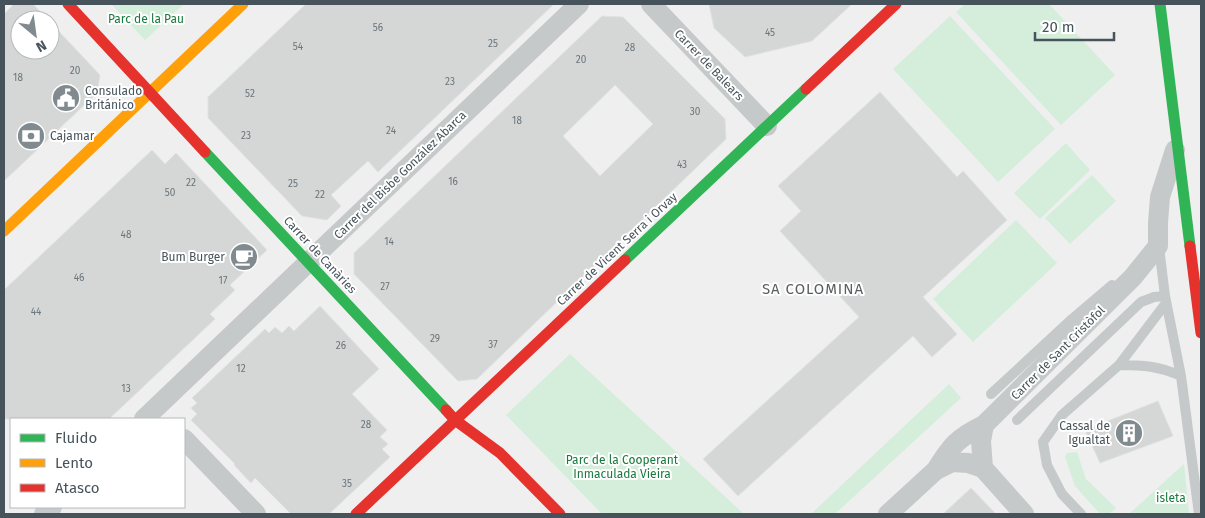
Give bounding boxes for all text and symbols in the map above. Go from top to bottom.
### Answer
north arrow [10,10,60,60]
scale bar [1035,10,1114,42]
park label: Parc de la Pau [108,12,184,26]
text: 20 m [1042,18,1075,36]
house number: 56 [373,22,383,34]
street label: Carrer de Balears [672,27,747,104]
house number: 45 [765,27,775,39]
text: N [33,36,49,56]
house number: 25 [488,38,498,50]
house number: 54 [293,41,304,53]
house number: 28 [625,42,636,54]
house number: 20 [576,54,587,66]
house number: 20 [70,65,81,77]
house number: 18 [13,72,23,84]
house number: 23 [445,76,455,88]
public building icon: Consulado Británico [51,83,81,113]
place label: Consulado Británico [85,84,142,112]
house number: 52 [245,88,255,100]
house number: 30 [690,106,701,118]
street label: Carrer del Bisbe González Abarca [331,108,469,242]
house number: 18 [512,115,522,127]
bank icon: Cajamar [16,121,46,151]
house number: 24 [386,125,397,137]
place label: Cajamar [50,129,95,143]
house number: 23 [241,130,251,142]
house number: 43 [677,159,687,171]
house number: 16 [448,176,458,188]
house number: 22 [186,177,196,189]
house number: 25 [288,178,298,190]
house number: 50 [165,187,176,199]
house number: 22 [315,189,325,201]
street label: Carrer de Vicent Serra i Orvay [554,190,680,308]
street label: Carrer de Canàries [281,214,360,297]
house number: 48 [121,229,132,241]
house number: 14 [384,236,395,248]
cafe icon: Bum Burger [229,242,259,272]
place label: Bum Burger [161,250,225,264]
house number: 46 [74,272,84,284]
house number: 17 [219,275,228,287]
district label: SA COLOMINA [762,280,864,298]
house number: 27 [380,281,390,293]
street label: Carrer de Sant Cristòfol [1008,303,1108,403]
house number: 44 [31,306,42,318]
house number: 29 [430,333,440,345]
house number: 37 [488,339,498,351]
house number: 26 [336,340,346,352]
house number: 12 [236,363,246,375]
house number: 13 [121,383,131,395]
legend [10,418,185,508]
building icon: Cassal de Igualtat [1114,418,1144,448]
house number: 28 [361,419,372,431]
place label: Cassal de Igualtat [1059,419,1111,447]
text: Fluido [55,429,97,447]
park label: Parc de la Cooperant Inmaculada Vieira [566,453,679,481]
text: Lento [55,454,93,472]
house number: 35 [342,478,352,490]
text: Atasco [55,479,100,497]
park label: isleta [1156,491,1186,505]

